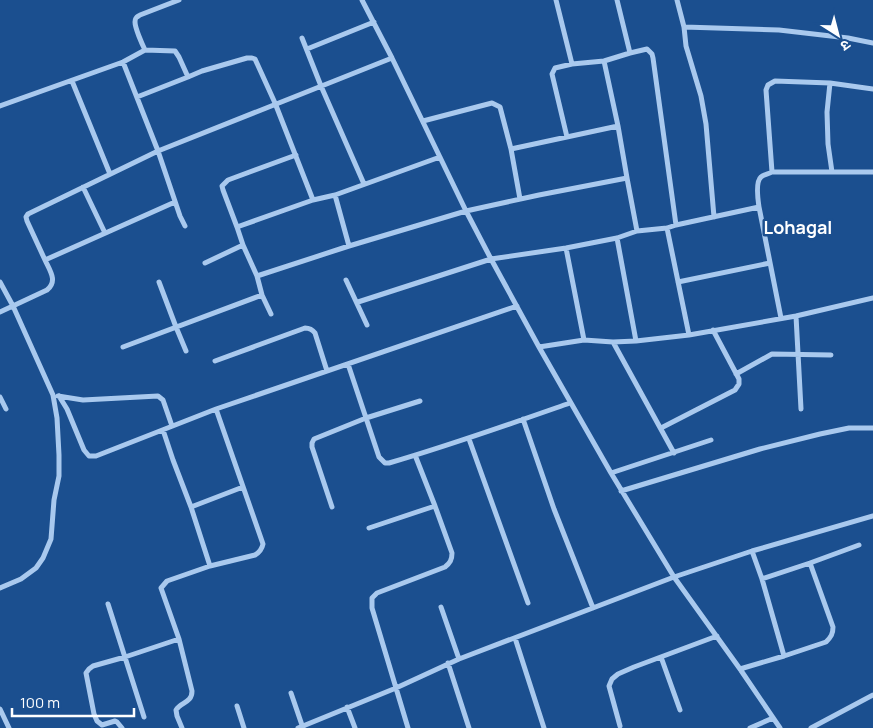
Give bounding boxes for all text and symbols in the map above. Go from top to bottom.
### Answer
north arrow [813,10,863,60]
text: उ [836,36,855,56]
district label: Lohagal [764,215,832,239]
scale bar [12,686,135,718]
text: 100 m [20,692,60,713]

